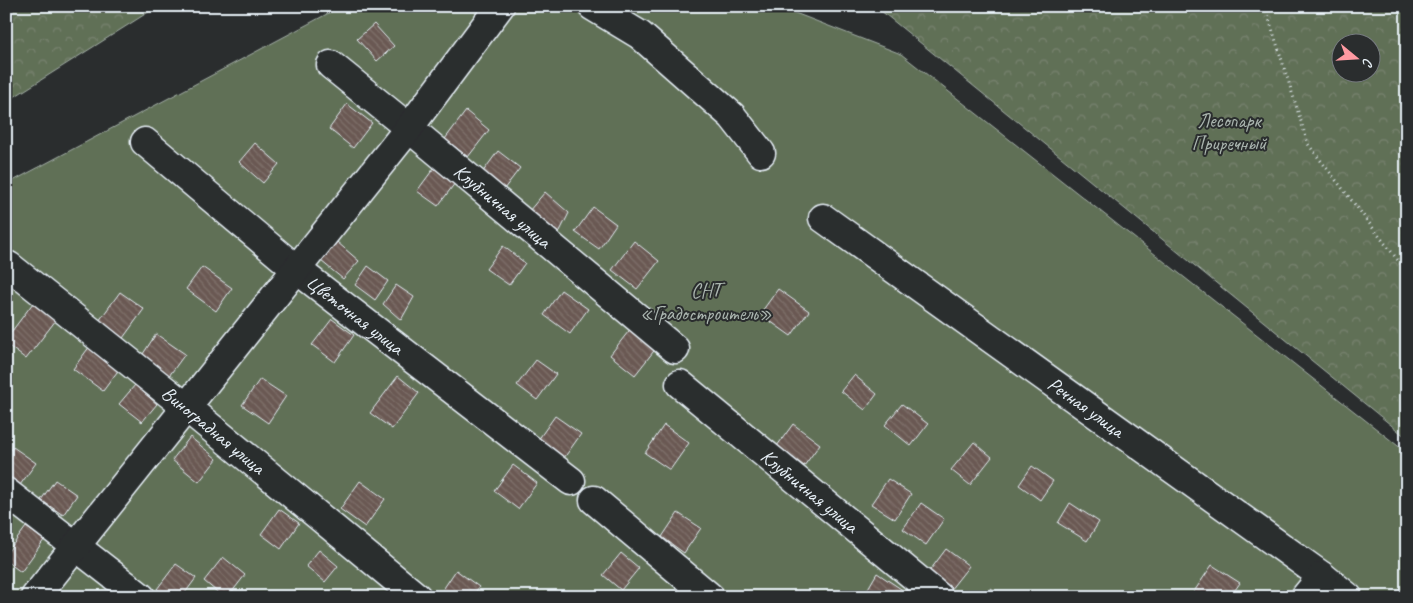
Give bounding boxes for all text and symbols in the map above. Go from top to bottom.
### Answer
north arrow [1330,32,1380,82]
text: С [1358,56,1377,70]
park label: Лесопарк Приречный [1192,108,1268,156]
street label: Клубничная улица [449,158,557,254]
street label: Цветочная улица [301,269,410,361]
park label: СНТ «Градостроитель» [640,278,772,326]
street label: Речная улица [1043,371,1131,444]
street label: Виноградная улица [157,380,272,481]
street label: Клубничная улица [756,443,865,539]

